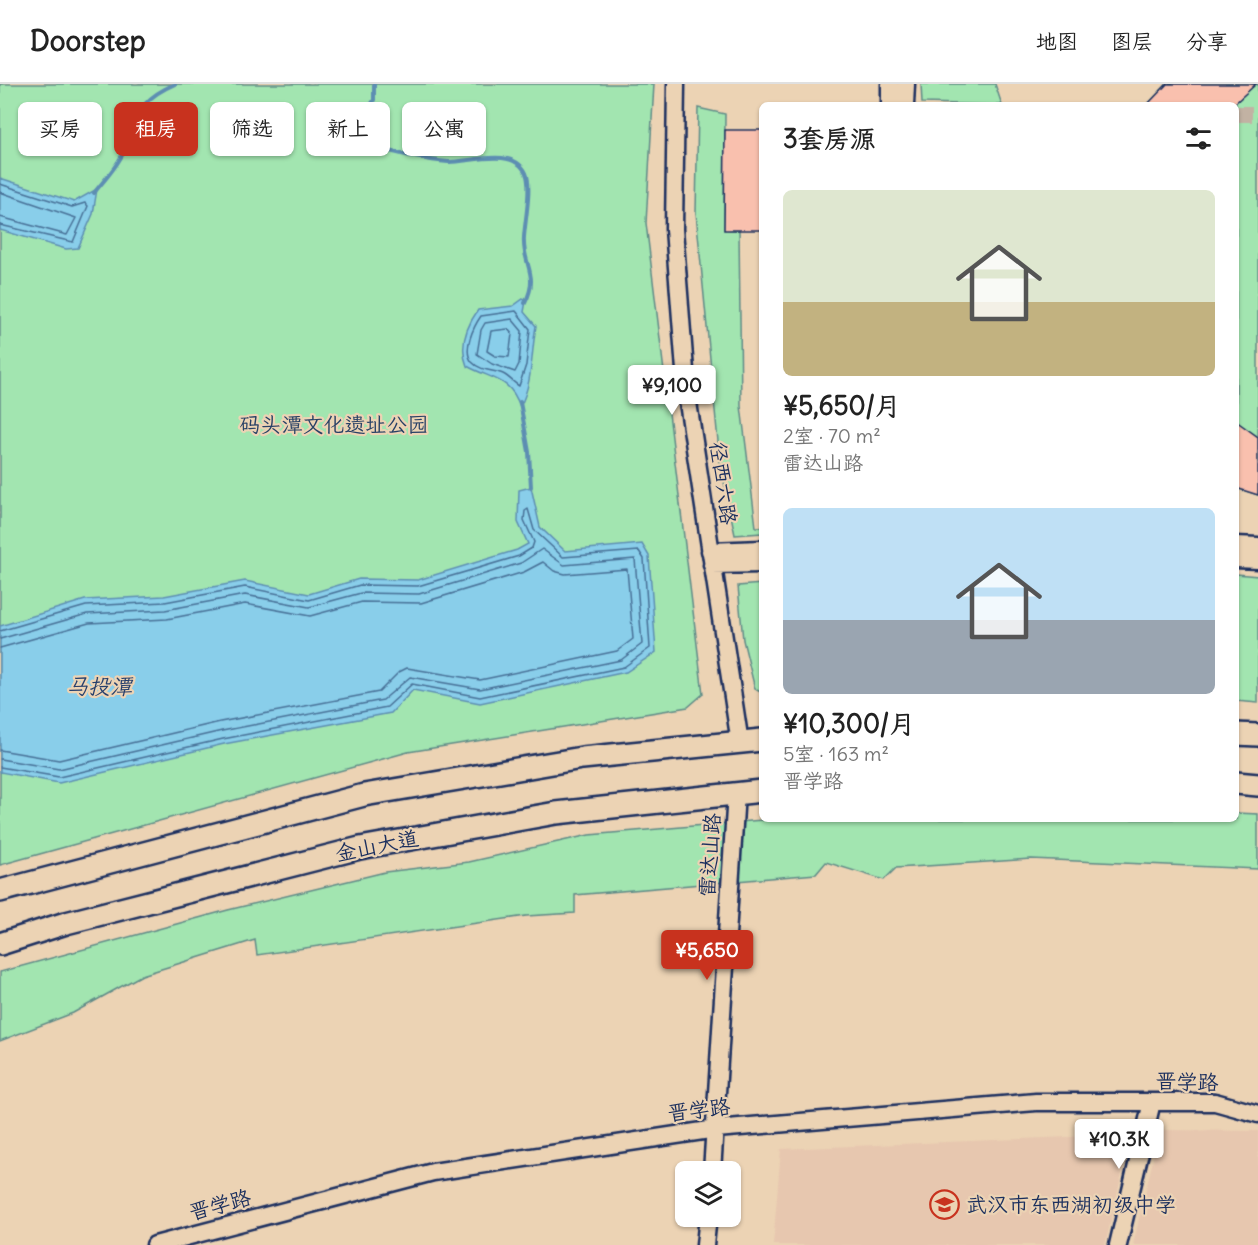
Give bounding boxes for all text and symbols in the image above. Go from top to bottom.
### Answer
text: Doorstep [30,23,146,59]
text: 地图 [1036,28,1078,55]
text: 图层 [1111,28,1153,55]
text: 分享 [1186,28,1228,55]
chip: 买房 [18,102,102,156]
chip: 租房 [114,102,198,156]
chip: 筛选 [210,102,294,156]
chip: 新上 [306,102,390,156]
chip: 公寓 [402,102,486,156]
text: 3套房源 [783,122,876,155]
icon: filters [1182,122,1215,155]
icon: home [945,229,1053,337]
pin: ¥9,100 [623,365,721,416]
text: ¥9,100 [642,372,702,397]
text: ¥5,650/月 [783,389,901,422]
park label: 码头潭文化遗址公园 [240,411,429,438]
text: 2室 · 70 m² [783,423,881,448]
street label: 径西六路 [704,439,743,526]
text: 雷达山路 [783,450,863,475]
icon: home [945,547,1053,655]
water label: 马投潭 [66,672,134,700]
text: ¥10,300/月 [783,707,915,740]
text: 5室 · 163 m² [783,741,889,766]
text: 晋学路 [783,768,843,793]
street label: 雷达山路 [693,812,726,898]
street label: 金山大道 [333,824,421,867]
pin: ¥5,650 [658,930,756,981]
text: ¥5,650 [675,937,739,962]
street label: 晋学路 [1155,1067,1219,1096]
street label: 晋学路 [666,1092,732,1127]
pin: ¥10.3K [1070,1119,1168,1170]
text: ¥10.3K [1089,1126,1149,1151]
map controls [675,1161,741,1227]
button: layers [675,1161,741,1227]
street label: 晋学路 [186,1183,254,1226]
school or university icon: 武汉市东西湖初级中学 [929,1189,961,1221]
place label: 武汉市东西湖初级中学 [966,1191,1176,1218]

